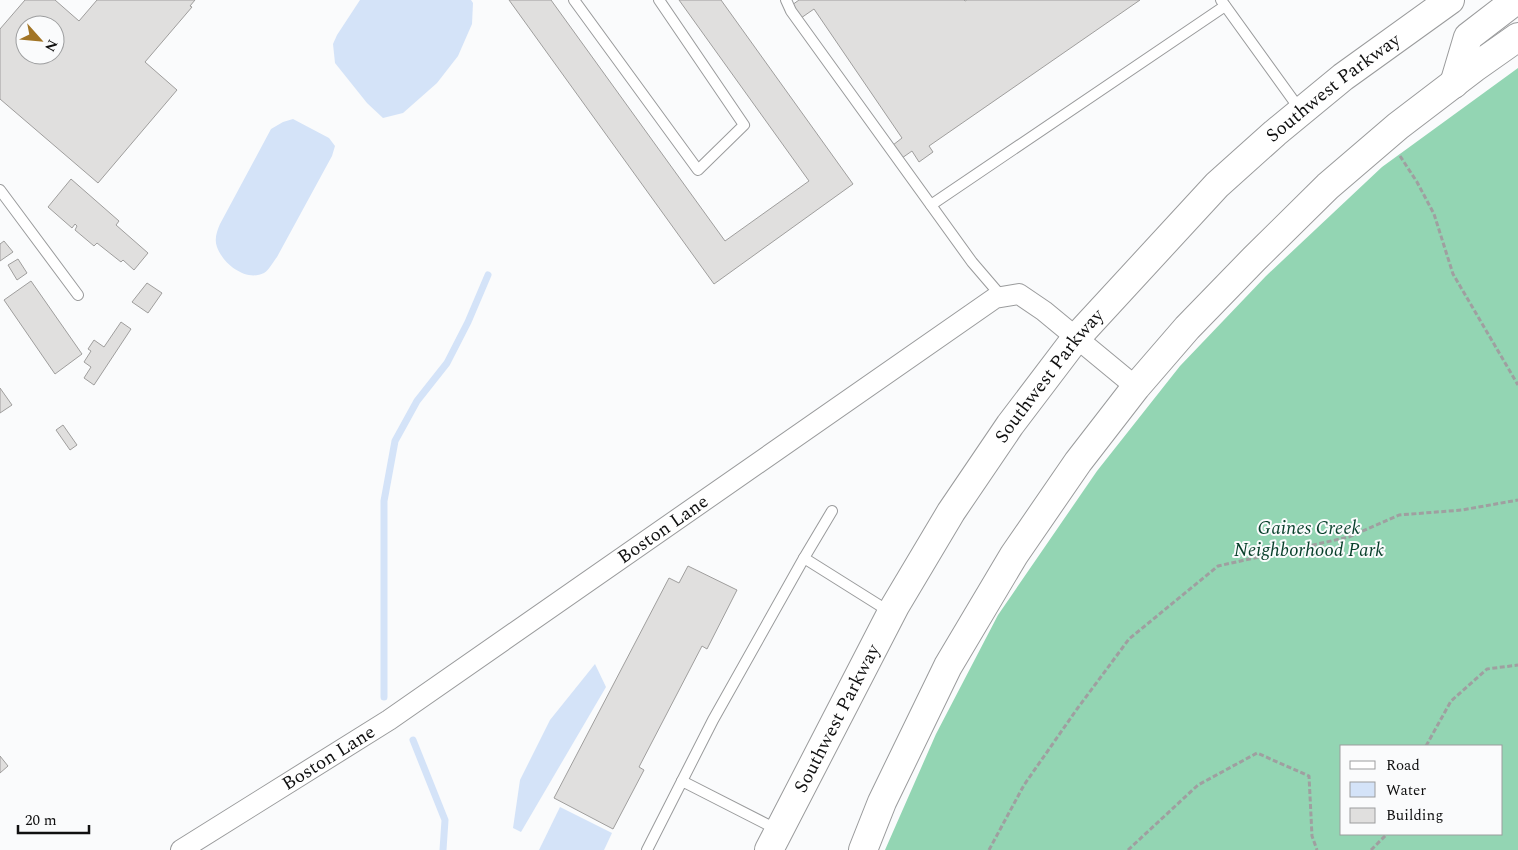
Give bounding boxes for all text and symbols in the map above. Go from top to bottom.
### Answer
north arrow [15,15,65,65]
street label: Southwest Parkway [1259,25,1407,149]
text: N [39,36,63,56]
street label: Southwest Parkway [987,301,1111,449]
street label: Boston Lane [611,487,714,571]
park label: Gaines Creek Neighborhood Park [1234,514,1384,565]
street label: Southwest Parkway [786,638,888,798]
street label: Boston Lane [276,718,381,798]
legend [1340,745,1503,835]
text: Road [1386,754,1420,777]
text: Water [1386,779,1426,802]
scale bar [18,802,89,834]
text: Building [1386,804,1443,827]
text: 20 m [25,809,57,832]

